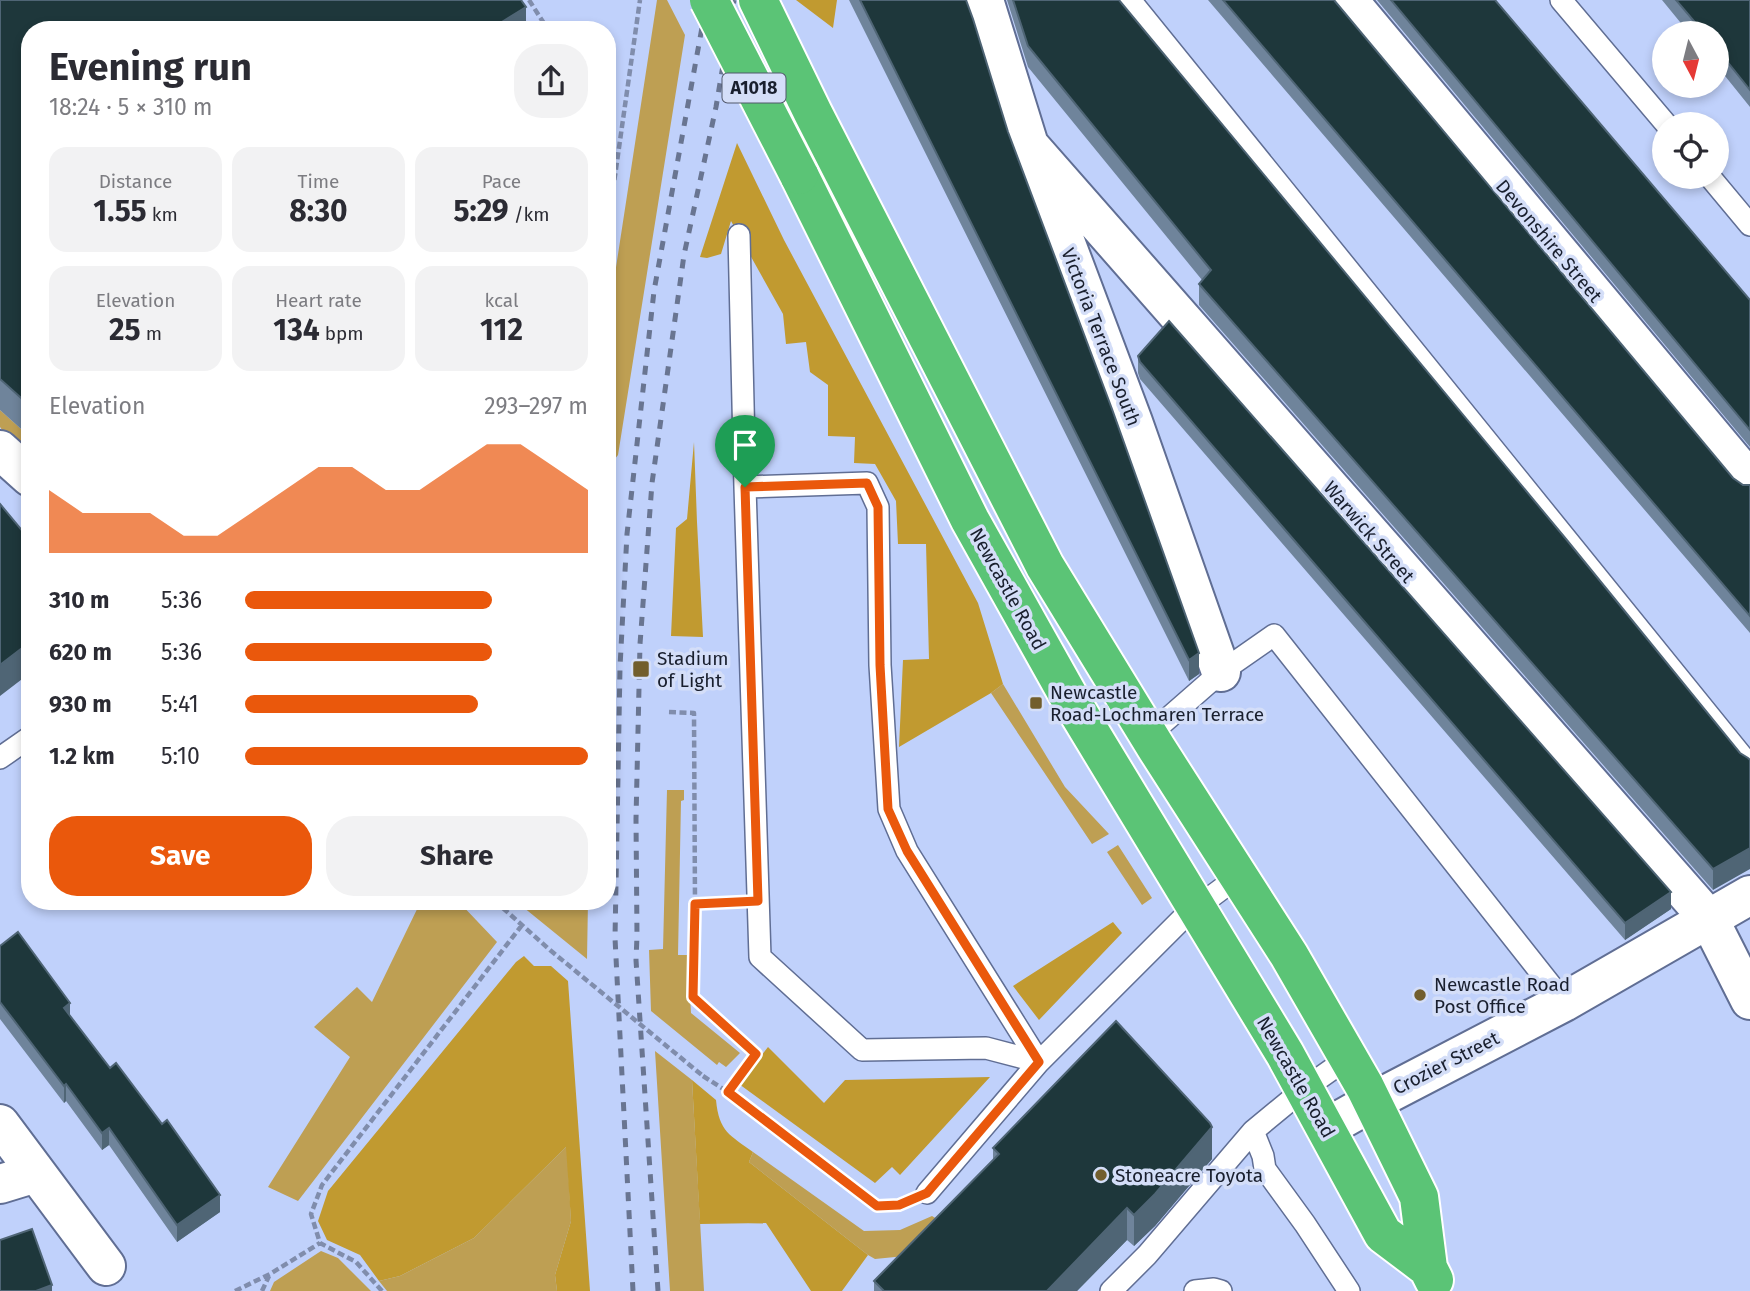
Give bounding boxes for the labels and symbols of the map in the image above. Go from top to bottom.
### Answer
north arrow [1652,21,1729,98]
road number: A1018 [722,74,786,102]
street label: Devonshire Street [1491,175,1607,307]
street label: Victoria Terrace South [1056,245,1146,429]
pin [715,415,775,487]
street label: Warwick Street [1319,476,1419,588]
street label: Newcastle Road [965,524,1051,654]
place label: Stadium of Light [657,647,728,692]
marker: Stadium of Light [631,659,651,679]
place label: Newcastle Road-Lochmaren Terrace [1050,681,1264,726]
marker: Newcastle Road-Lochmaren Terrace [1028,695,1044,711]
place label: Newcastle Road Post Office [1434,973,1570,1018]
marker: Newcastle Road Post Office [1412,987,1428,1003]
street label: Newcastle Road [1252,1012,1340,1142]
street label: Crozier Street [1389,1026,1503,1100]
place label: Stoneacre Toyota [1115,1164,1263,1187]
marker: Stoneacre Toyota [1093,1167,1109,1183]

